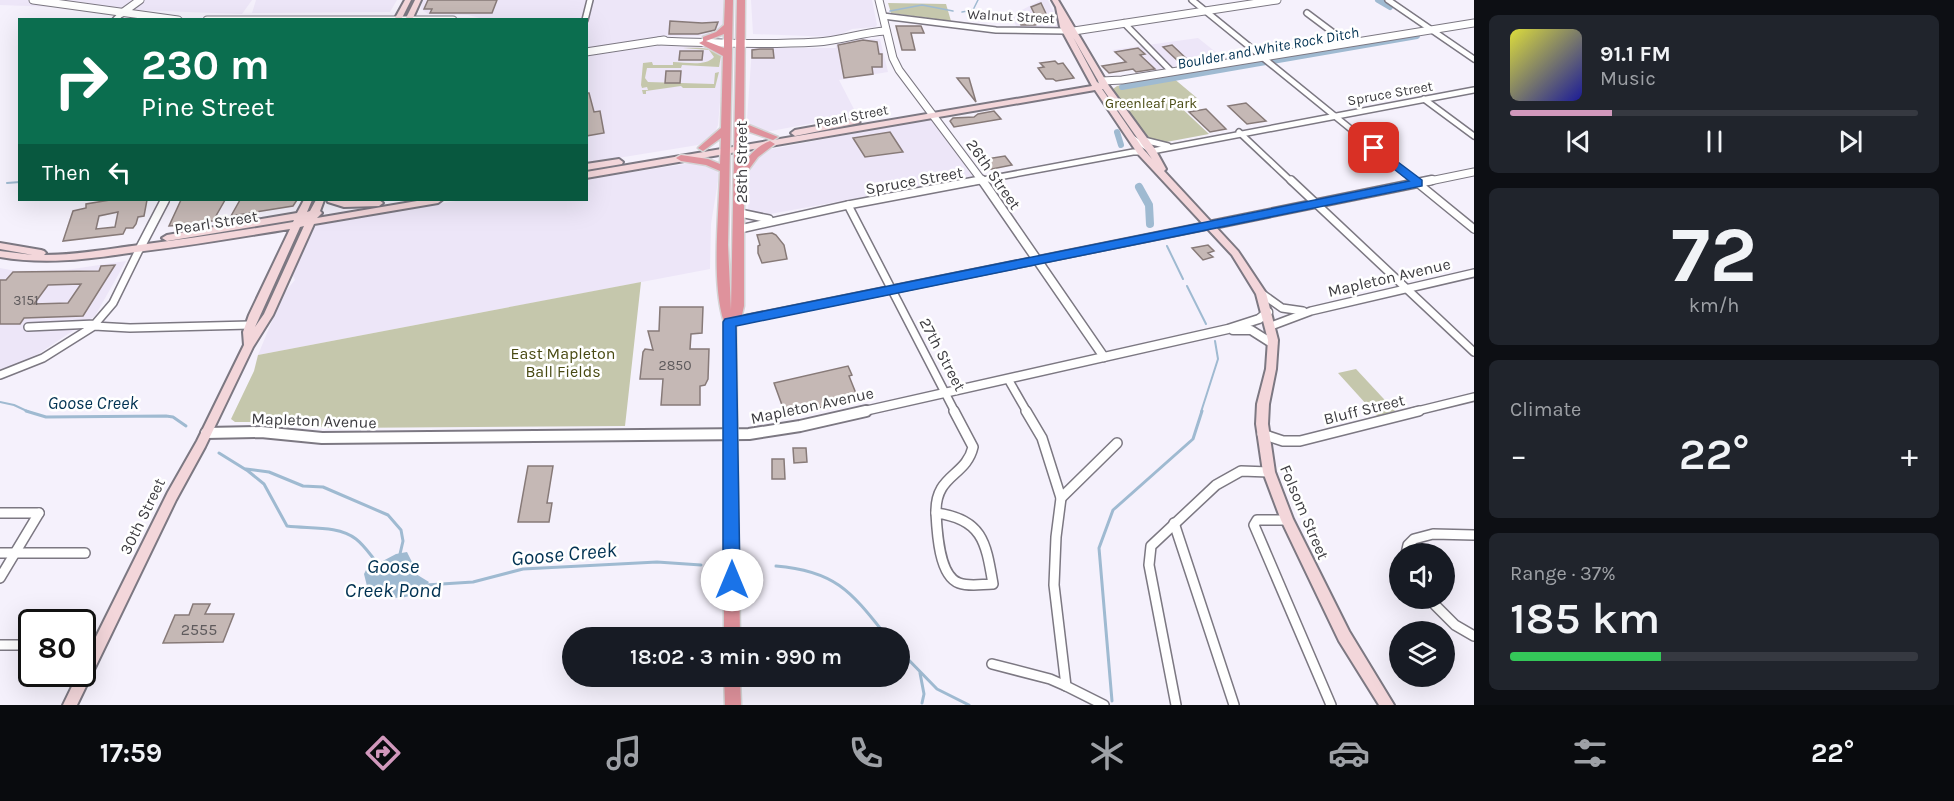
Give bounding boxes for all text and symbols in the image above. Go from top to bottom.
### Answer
street label: Walnut Street [967,6,1055,27]
water label: Boulder and White Rock Ditch [1176,23,1360,73]
text: 230 m [141,40,270,90]
text: 91.1 FM [1600,41,1671,67]
icon: right [42,42,120,120]
text: Music [1600,67,1656,90]
street label: Spruce Street [1346,78,1434,109]
text: Pine Street [141,91,275,123]
park label: Greenleaf Park [1105,95,1197,112]
street label: Pearl Street [814,101,890,132]
street label: 28th Street [732,121,751,203]
pin [1348,122,1399,173]
icon: previous [1562,125,1595,158]
icon: pause [1698,125,1731,158]
icon: next [1834,125,1867,158]
icon: arrive [1357,131,1390,164]
street label: 26th Street [962,135,1025,213]
icon: left [103,156,136,189]
text: Then [42,160,91,186]
street label: Spruce Street [864,163,964,198]
street label: Pearl Street [173,207,259,238]
text: 72 [1671,209,1757,301]
street label: Mapleton Avenue [1326,254,1452,301]
house number: 3151 [13,292,39,309]
text: km/h [1689,294,1739,317]
street label: 27th Street [915,314,970,394]
park label: East Mapleton Ball Fields [511,344,615,381]
house number: 2850 [659,357,691,374]
street label: Mapleton Avenue [749,383,875,428]
street label: Bluff Street [1322,390,1407,429]
water label: Goose Creek [48,392,139,414]
text: Climate [1510,398,1581,421]
street label: Mapleton Avenue [251,409,377,432]
text: 22° [1679,428,1749,480]
text: − [1510,436,1527,474]
text: + [1901,436,1918,474]
street label: Folsom Street [1276,462,1333,562]
street label: 30th Street [116,475,169,557]
water label: Goose Creek [510,537,618,571]
map controls [1389,543,1455,687]
button: sound [1389,543,1455,609]
position arrow [700,548,764,612]
water label: Goose Creek Pond [345,554,441,602]
text: Range · 37% [1510,562,1616,585]
text: 185 km [1510,592,1660,644]
speed limit sign: 80 [18,609,96,687]
house number: 2555 [181,620,217,639]
button: layers [1389,621,1455,687]
text: 18:02 · 3 min · 990 m [630,644,842,670]
icon: directions [362,732,404,774]
icon: music [603,732,645,774]
icon: phone [845,732,887,774]
icon: climate [1086,732,1128,774]
icon: car [1328,732,1370,774]
icon: filters [1569,732,1611,774]
text: 17:59 [100,737,162,769]
text: 22° [1811,737,1854,769]

